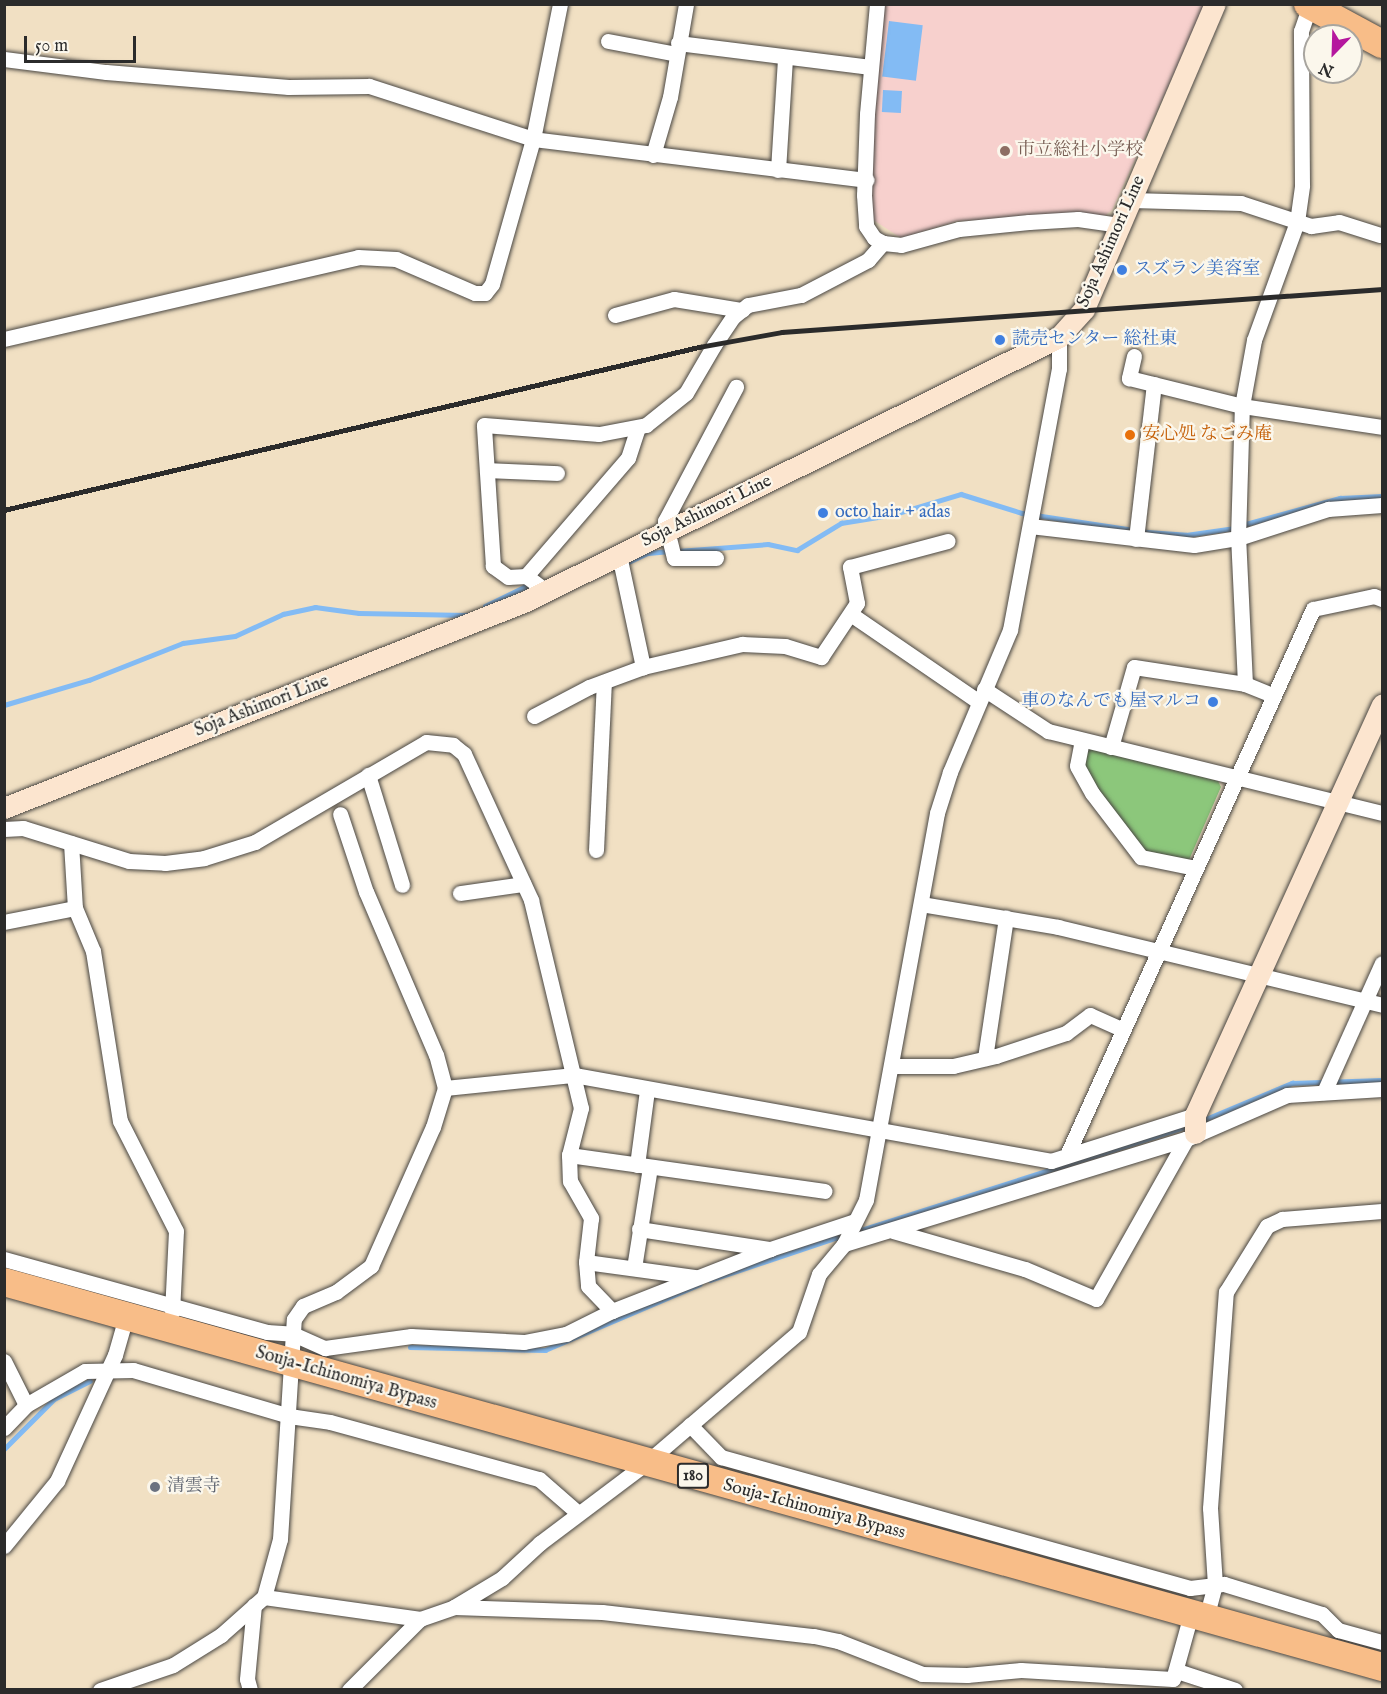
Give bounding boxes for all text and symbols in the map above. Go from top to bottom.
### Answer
scale bar [27,24,140,62]
north arrow [1303,24,1363,84]
text: 50 m [35,35,68,58]
text: N [1316,57,1337,81]
place label: 市立総社小学校 [1017,140,1143,162]
marker: 市立総社小学校 [998,144,1012,158]
street label: Soja Ashimori Line [1073,173,1151,311]
place label: スズラン美容室 [1134,259,1260,281]
marker: スズラン美容室 [1115,263,1129,277]
place label: 読売センター 総社東 [1012,329,1178,351]
marker: 読売センター 総社東 [993,333,1007,347]
place label: 安心処 なごみ庵 [1142,424,1272,446]
marker: 安心処 なごみ庵 [1123,428,1137,442]
street label: Soja Ashimori Line [638,471,776,553]
place label: octo hair + adas [835,502,950,524]
marker: octo hair + adas [816,506,830,520]
street label: Soja Ashimori Line [192,671,332,743]
place label: 車のなんでも屋マルコ [1021,691,1201,713]
marker: 車のなんでも屋マルコ [1206,695,1220,709]
street label: Souja-Ichinomiya Bypass [253,1343,439,1415]
road number: 180 [676,1463,710,1489]
street label: Souja-Ichinomiya Bypass [721,1475,907,1545]
place label: 清雲寺 [167,1476,221,1498]
marker: 清雲寺 [148,1480,162,1494]

